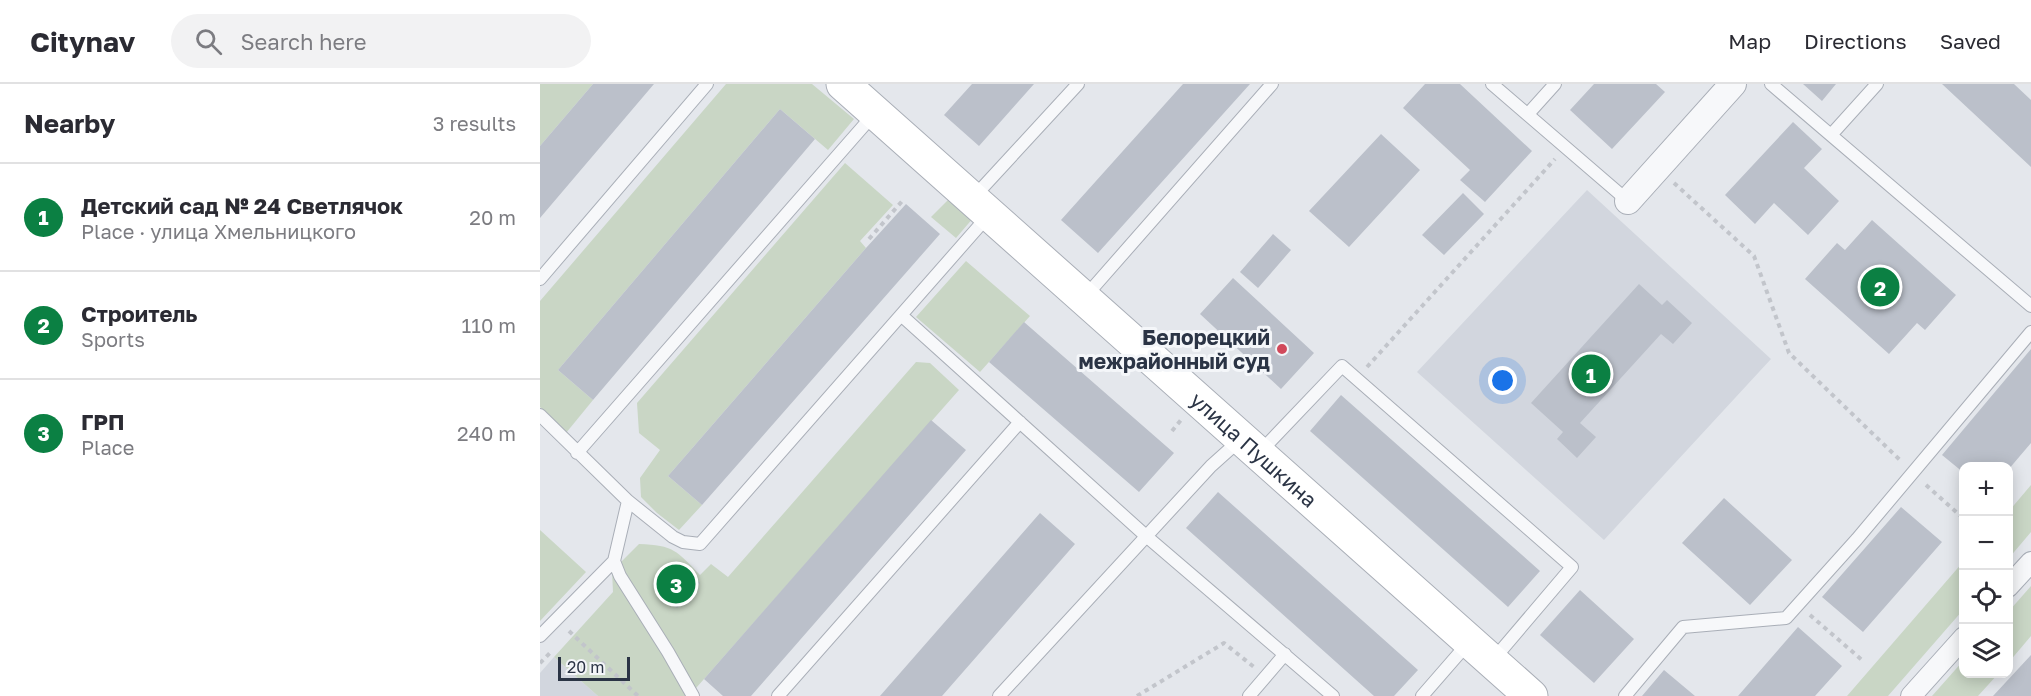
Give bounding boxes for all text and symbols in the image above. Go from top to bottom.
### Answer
search box [171,14,591,68]
text: Citynav [30,25,135,58]
icon: search [192,25,225,58]
text: Search here [240,28,366,55]
text: Map [1728,28,1771,54]
text: Directions [1804,28,1907,54]
text: Saved [1940,28,2001,54]
text: Nearby [24,108,115,139]
text: 3 results [433,111,516,135]
text: Детский сад № 24 Светлячок [81,192,403,219]
text: 1 [38,205,49,229]
text: 20 m [469,205,516,229]
text: Place · улица Хмельницкого [81,219,356,243]
pin: 2 [1860,264,1900,310]
text: Строитель [81,300,197,327]
text: 2 [37,313,50,337]
text: 110 m [462,313,516,337]
place label: Белорецкий межрайонный суд [1079,324,1270,374]
text: Sports [81,327,145,351]
marker: Белорецкий межрайонный суд [1275,342,1289,356]
pin: 1 [1572,352,1610,396]
your location [1488,366,1517,395]
street label: улица Пушкина [1185,386,1323,513]
text: ГРП [81,408,125,435]
text: 3 [37,421,50,445]
text: 240 m [457,421,516,445]
text: Place [81,435,134,459]
map controls [1959,462,2013,678]
button: + [1959,462,2013,516]
button: − [1959,516,2013,570]
pin: 3 [656,562,696,606]
button: locate [1959,570,2013,624]
button: layers [1959,624,2013,678]
scale bar [558,654,630,682]
text: 20 m [567,657,604,677]

